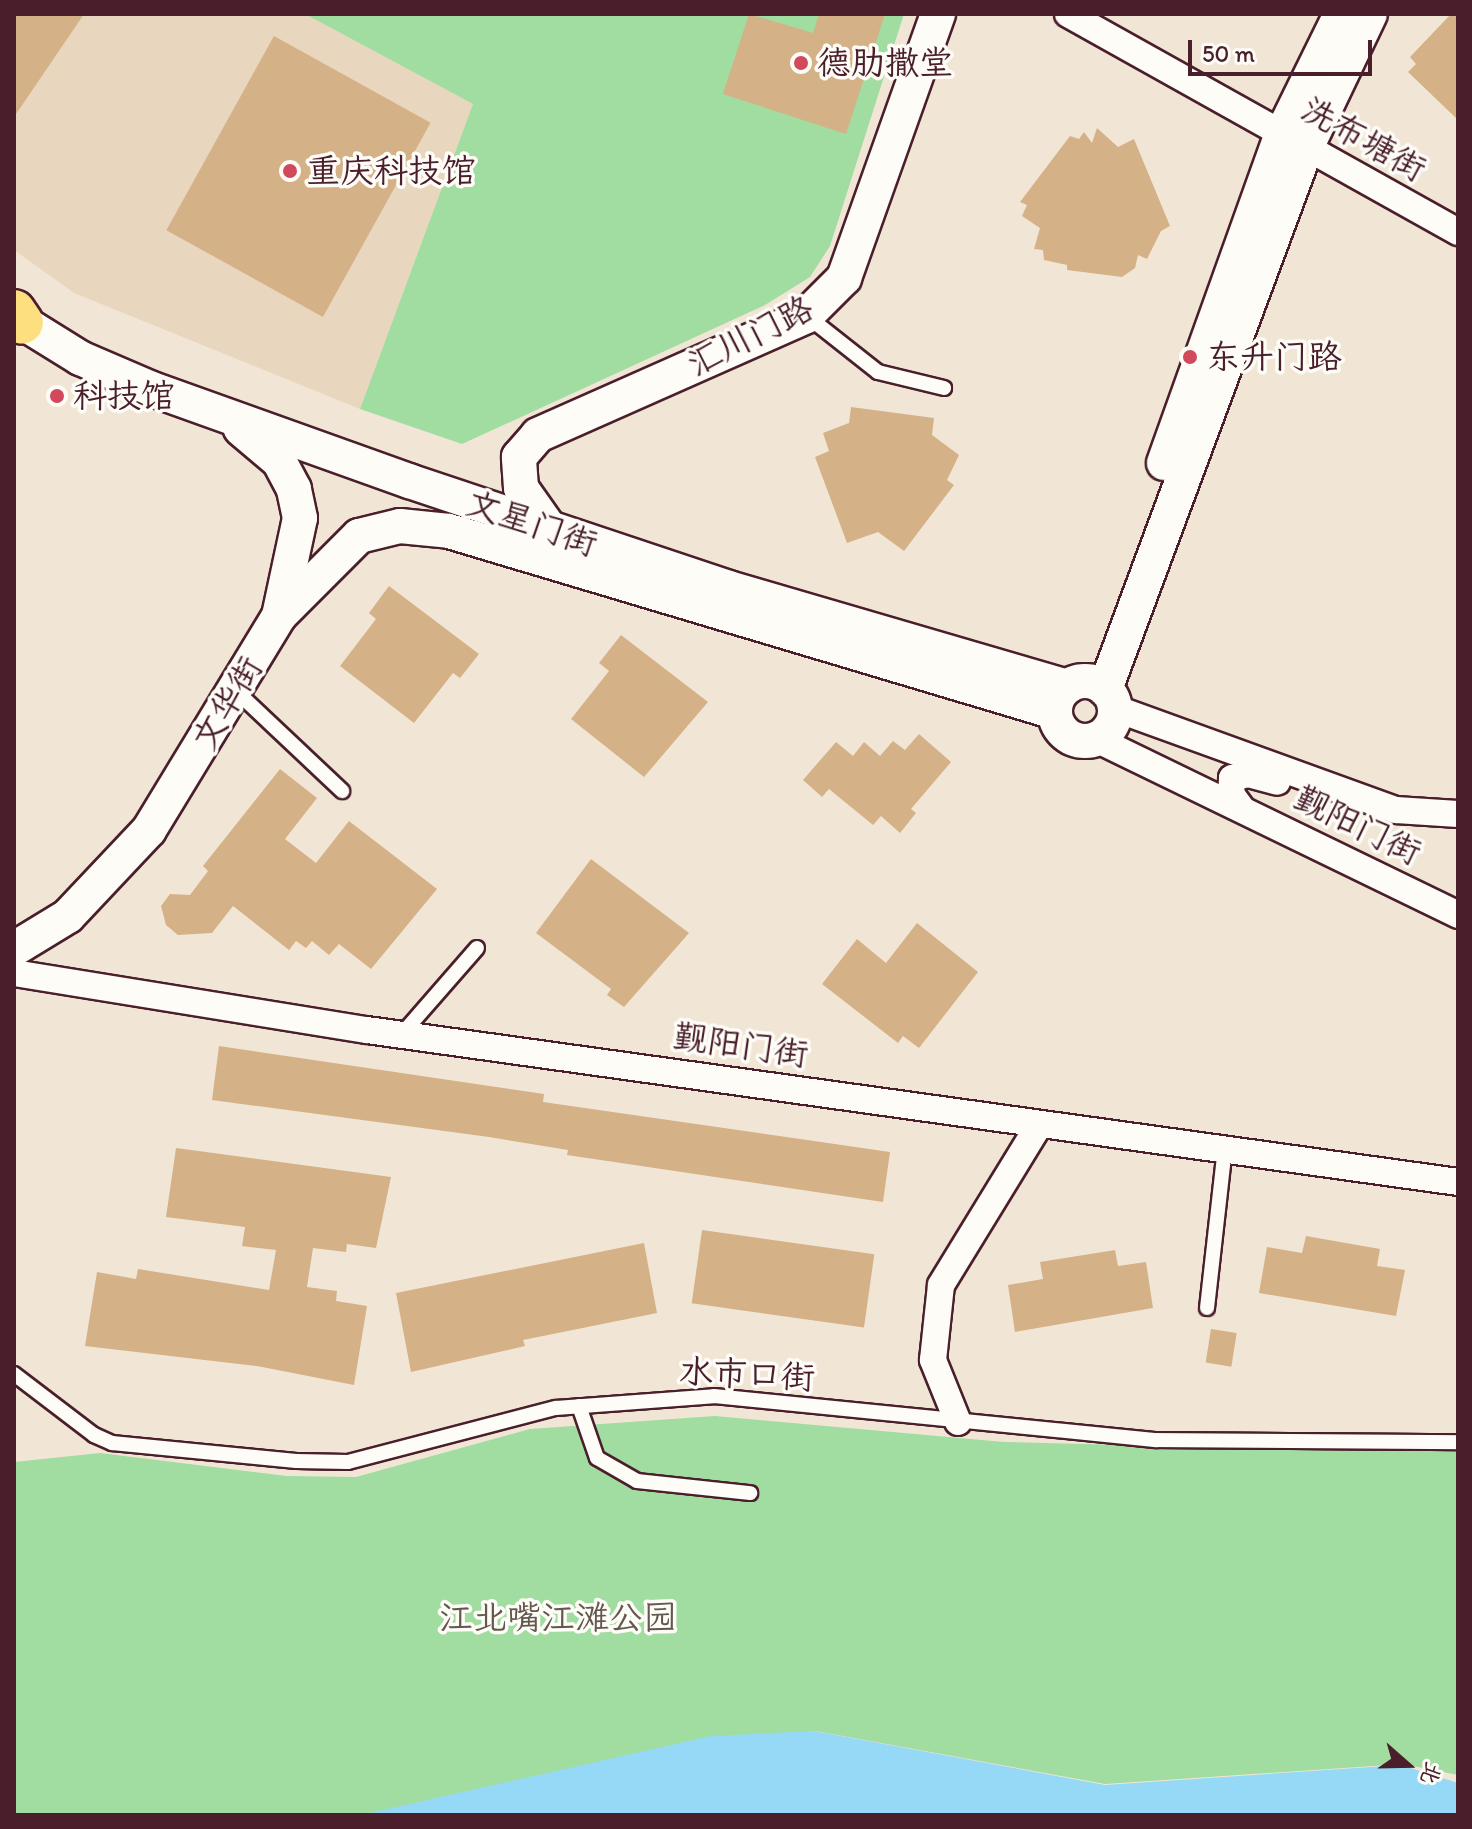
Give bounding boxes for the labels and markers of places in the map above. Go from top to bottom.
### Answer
place label: 德肋撒堂 [817,43,953,83]
marker: 德肋撒堂 [792,54,810,72]
place label: 重庆科技馆 [306,151,476,191]
marker: 重庆科技馆 [281,162,299,180]
place label: 东升门路 [1206,337,1342,377]
marker: 东升门路 [1181,348,1199,366]
place label: 科技馆 [73,376,175,416]
marker: 科技馆 [48,387,66,405]

